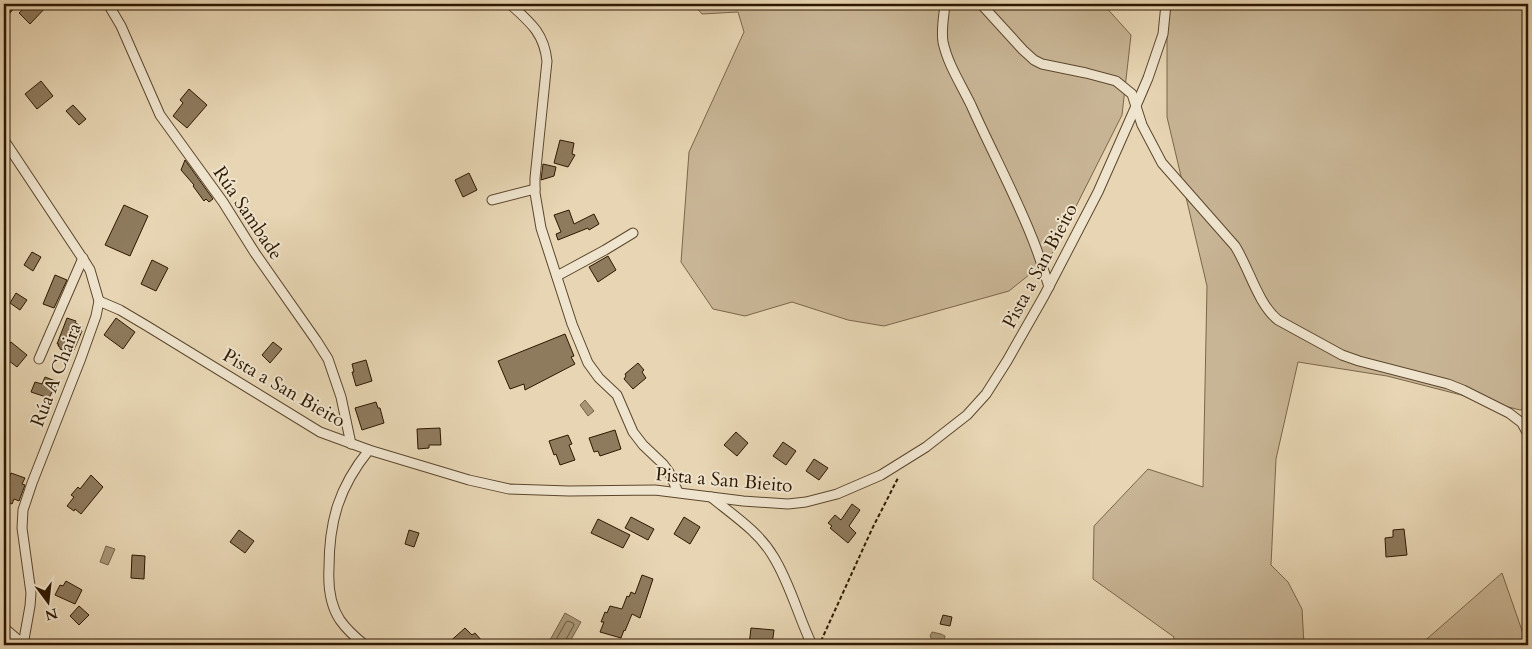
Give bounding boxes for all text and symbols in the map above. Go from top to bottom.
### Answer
street label: Rúa Sambade [207,161,289,265]
street label: Pista a San Bieito [996,199,1084,333]
street label: Rúa A Chaira [24,319,88,431]
street label: Pista a San Bieito [218,342,350,434]
street label: Pista a San Bieito [654,461,794,499]
north arrow [22,576,72,626]
text: N [43,603,60,625]

